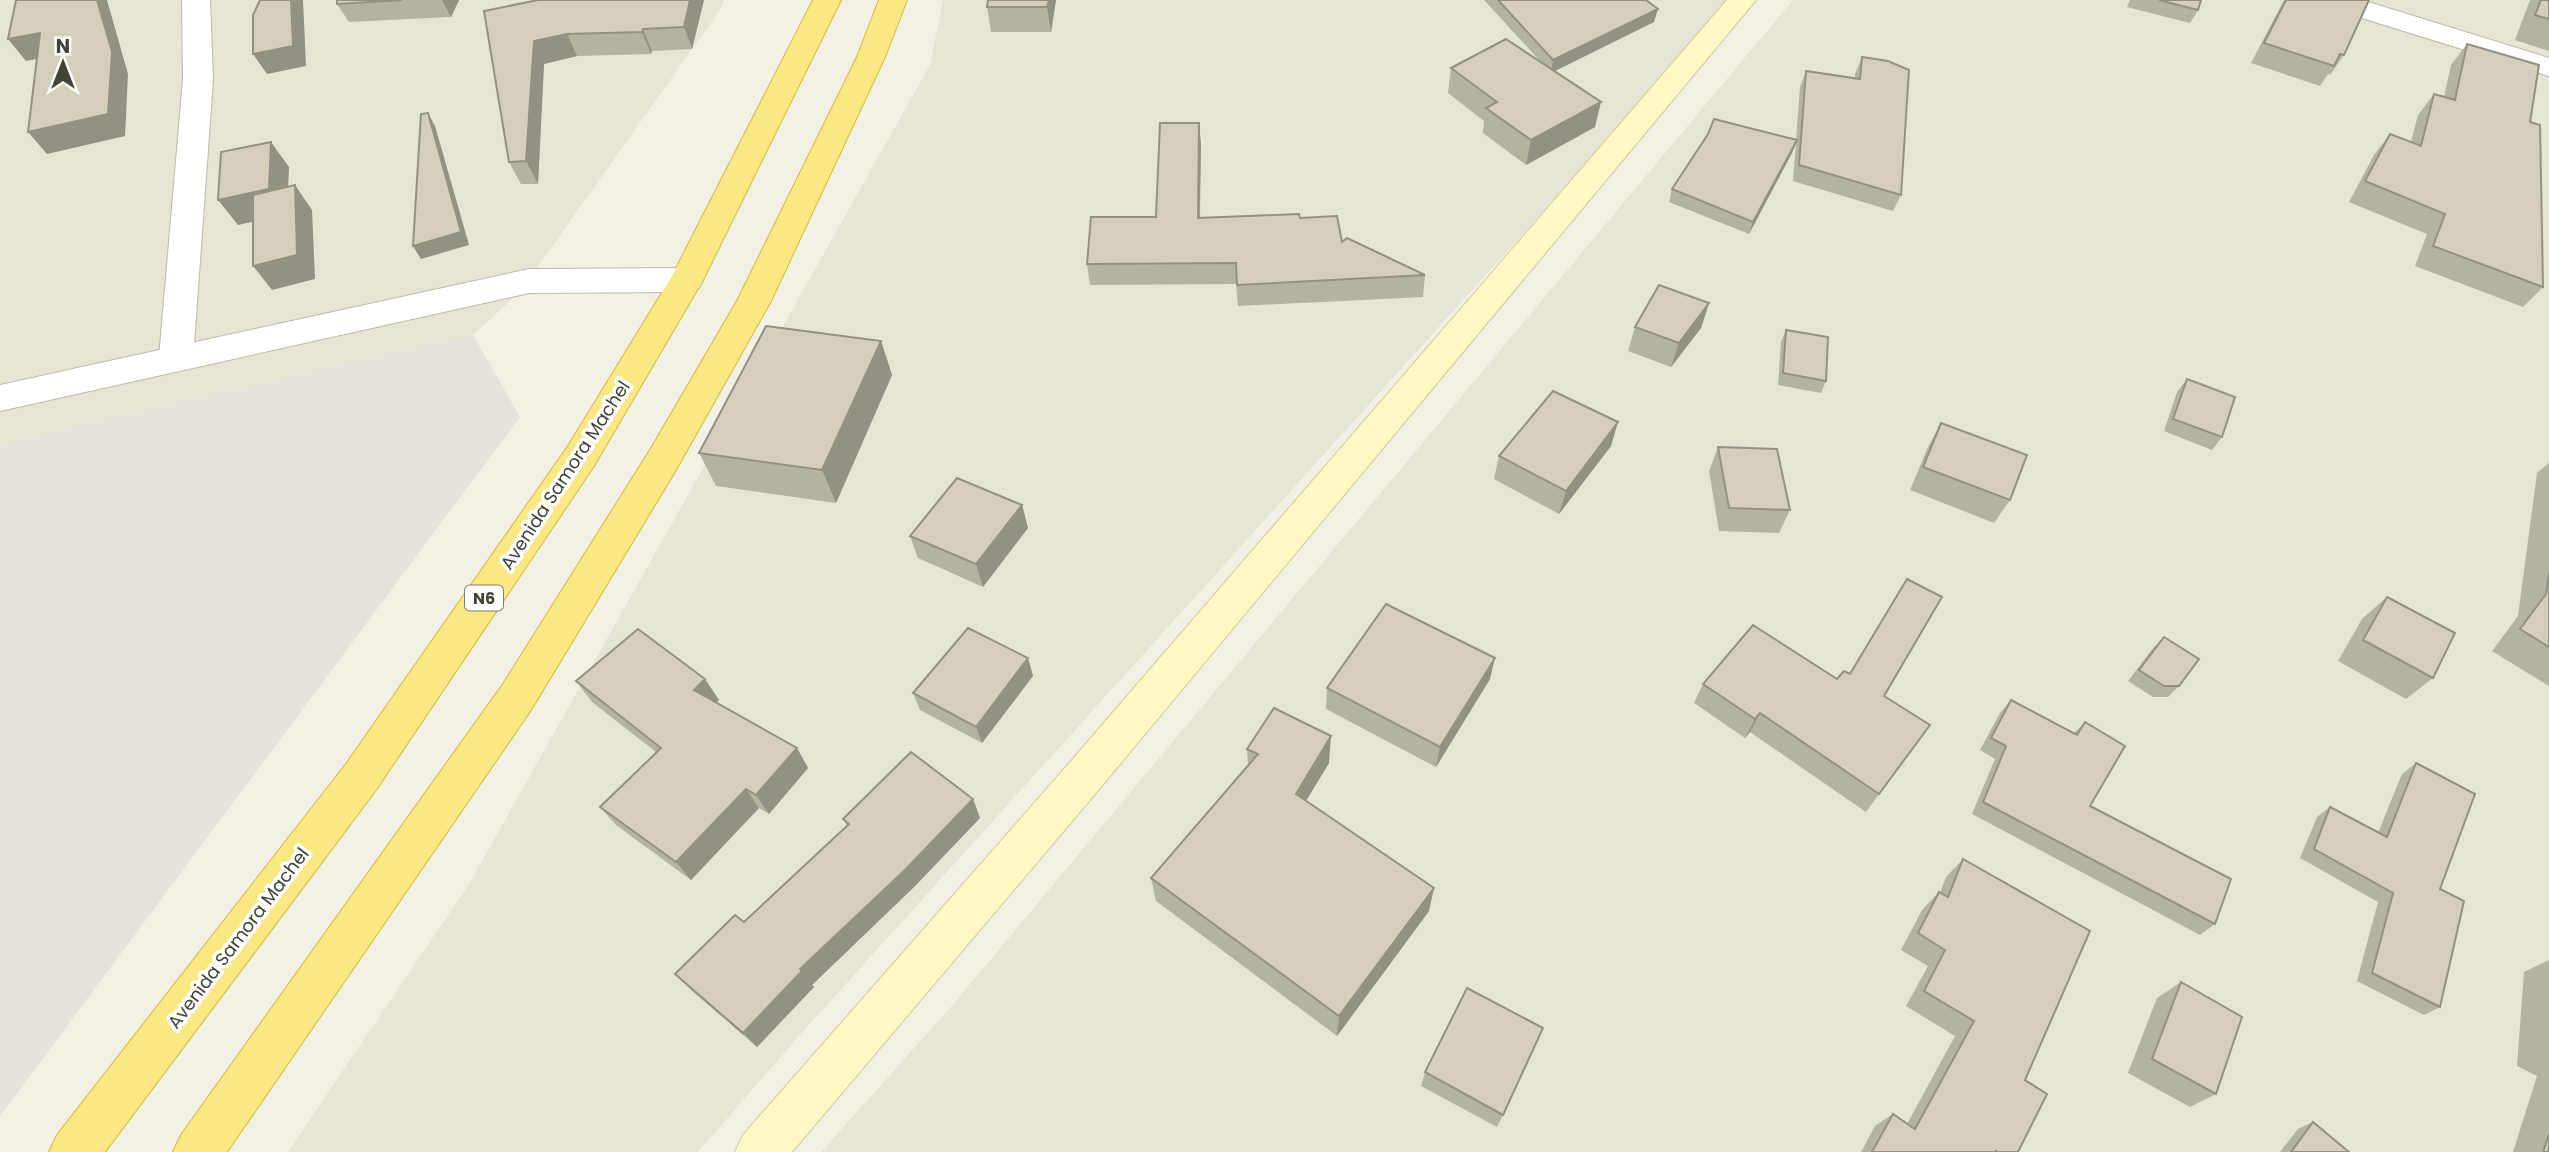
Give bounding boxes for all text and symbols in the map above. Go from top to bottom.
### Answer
north arrow [28,28,98,98]
text: N [56,33,70,60]
street label: Avenida Samora Machel [494,376,636,574]
road number: N6 [465,586,503,610]
street label: Avenida Samora Machel [162,842,314,1034]

